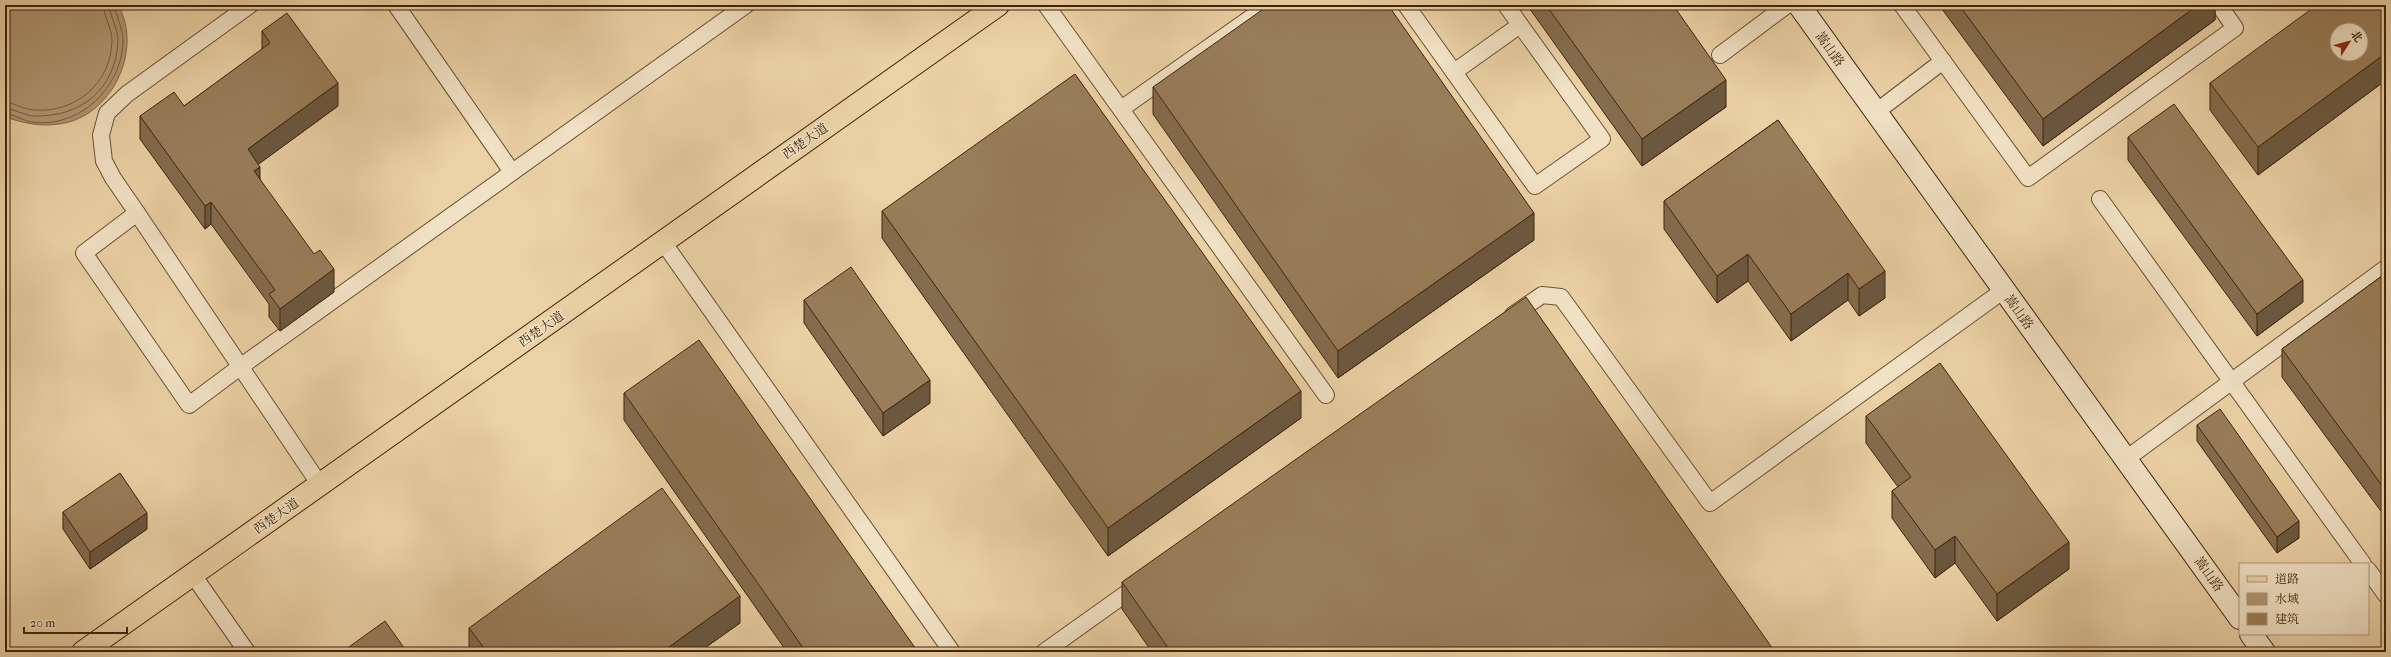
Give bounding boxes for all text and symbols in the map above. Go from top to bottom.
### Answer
north arrow [2329,22,2369,62]
text: 北 [2348,28,2365,45]
street label: 嵩山路 [1812,29,1848,69]
street label: 西楚大道 [779,120,831,162]
street label: 嵩山路 [2001,292,2037,332]
street label: 西楚大道 [515,308,567,350]
street label: 西楚大道 [250,495,302,537]
street label: 嵩山路 [2191,554,2227,594]
legend [2239,563,2369,635]
text: 道路 [2275,572,2299,586]
text: 水域 [2275,592,2299,606]
scale bar [24,609,127,635]
text: 建筑 [2275,612,2299,626]
text: 20 m [30,616,55,630]

